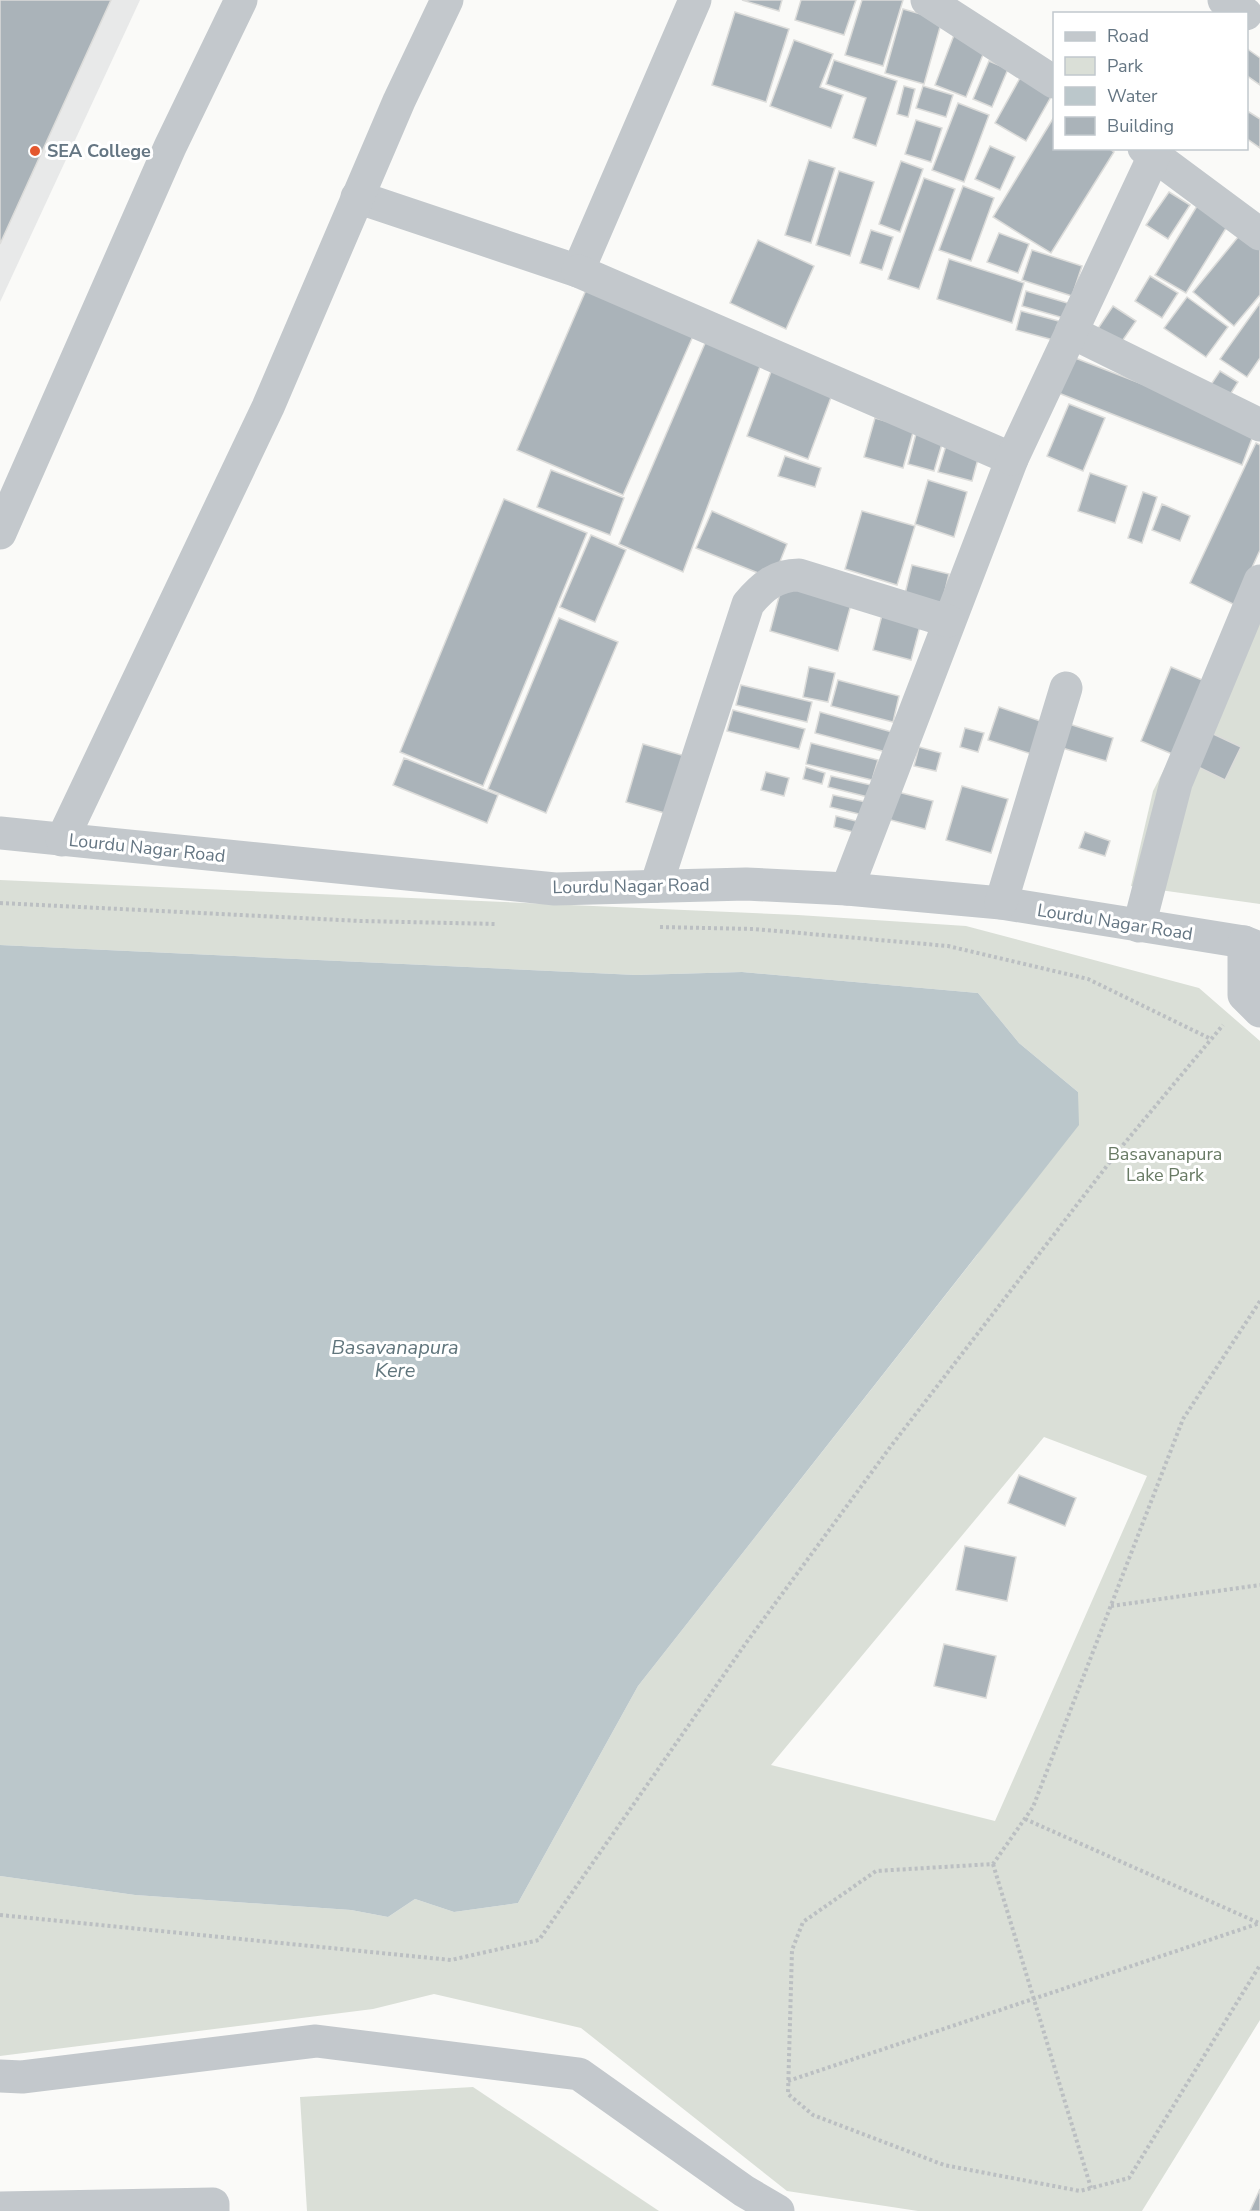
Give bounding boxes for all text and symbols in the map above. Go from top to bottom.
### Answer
legend [1053,12,1248,150]
text: Road [1107,24,1149,48]
text: Park [1107,54,1144,78]
text: Water [1107,84,1158,108]
text: Building [1107,114,1174,138]
place label: SEA College [47,139,151,163]
marker: SEA College [28,144,42,158]
street label: Lourdu Nagar Road [68,828,226,868]
street label: Lourdu Nagar Road [552,873,710,899]
street label: Lourdu Nagar Road [1035,898,1195,946]
park label: Basavanapura Lake Park [1108,1142,1222,1187]
water label: Basavanapura Kere [331,1334,459,1384]

